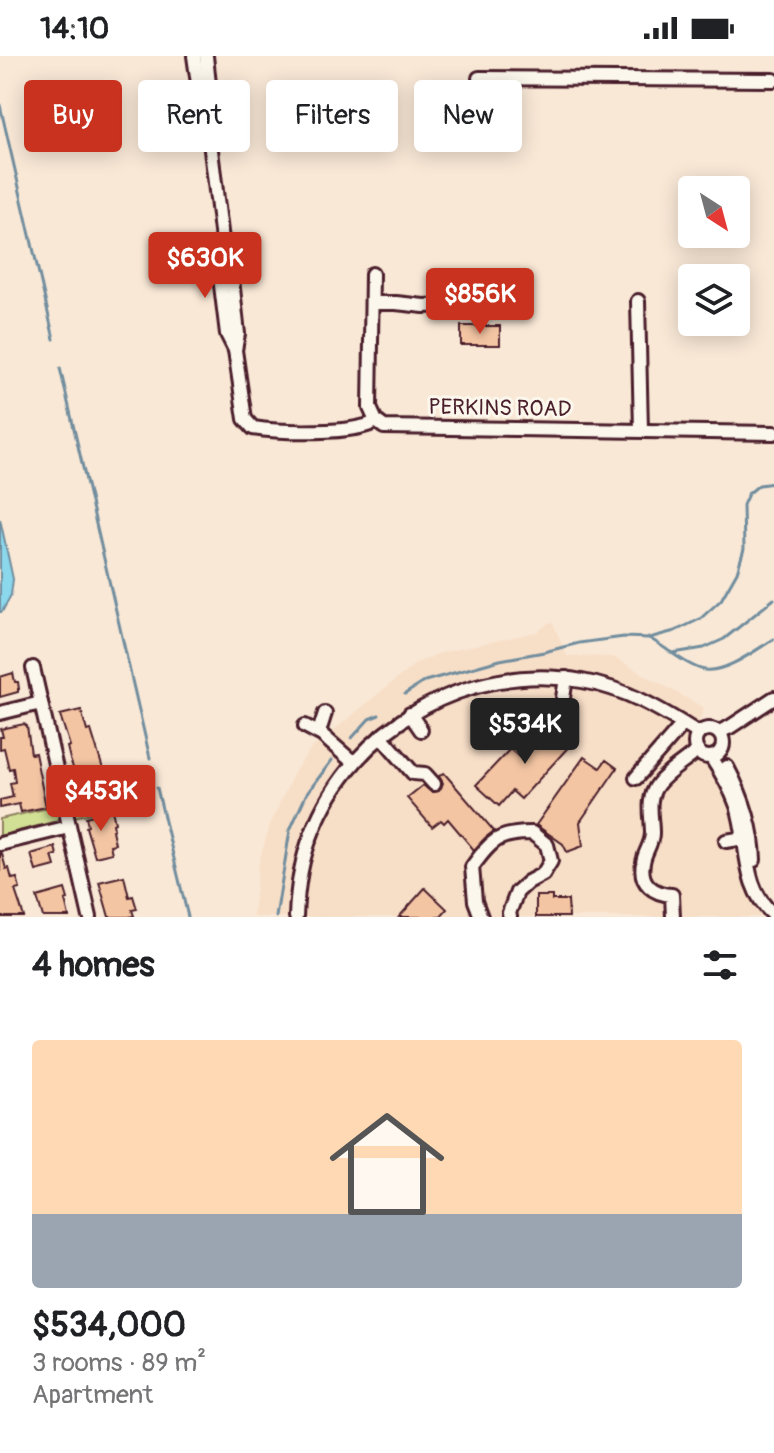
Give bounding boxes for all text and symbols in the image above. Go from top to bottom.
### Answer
text: 14:10 [40,10,109,47]
chip: Buy [24,80,122,152]
chip: Rent [138,80,250,152]
chip: Filters [266,80,398,152]
chip: New [414,80,522,152]
north arrow [678,176,750,248]
map controls [678,176,750,336]
pin: $630K [149,232,261,300]
text: $630K [166,242,244,274]
button: layers [678,264,750,336]
pin: $856K [424,268,536,336]
text: $856K [444,278,516,310]
street label: PERKINS ROAD [428,393,572,423]
pin: $534K [469,698,581,766]
text: $534K [488,708,562,740]
pin: $453K [45,765,157,833]
text: $453K [64,775,138,807]
icon: filters [698,943,742,987]
text: 4 homes [32,944,154,987]
icon: home [315,1092,459,1236]
text: $534,000 [32,1304,186,1347]
text: 3 rooms · 89 m² [32,1347,206,1379]
text: Apartment [32,1379,153,1411]

